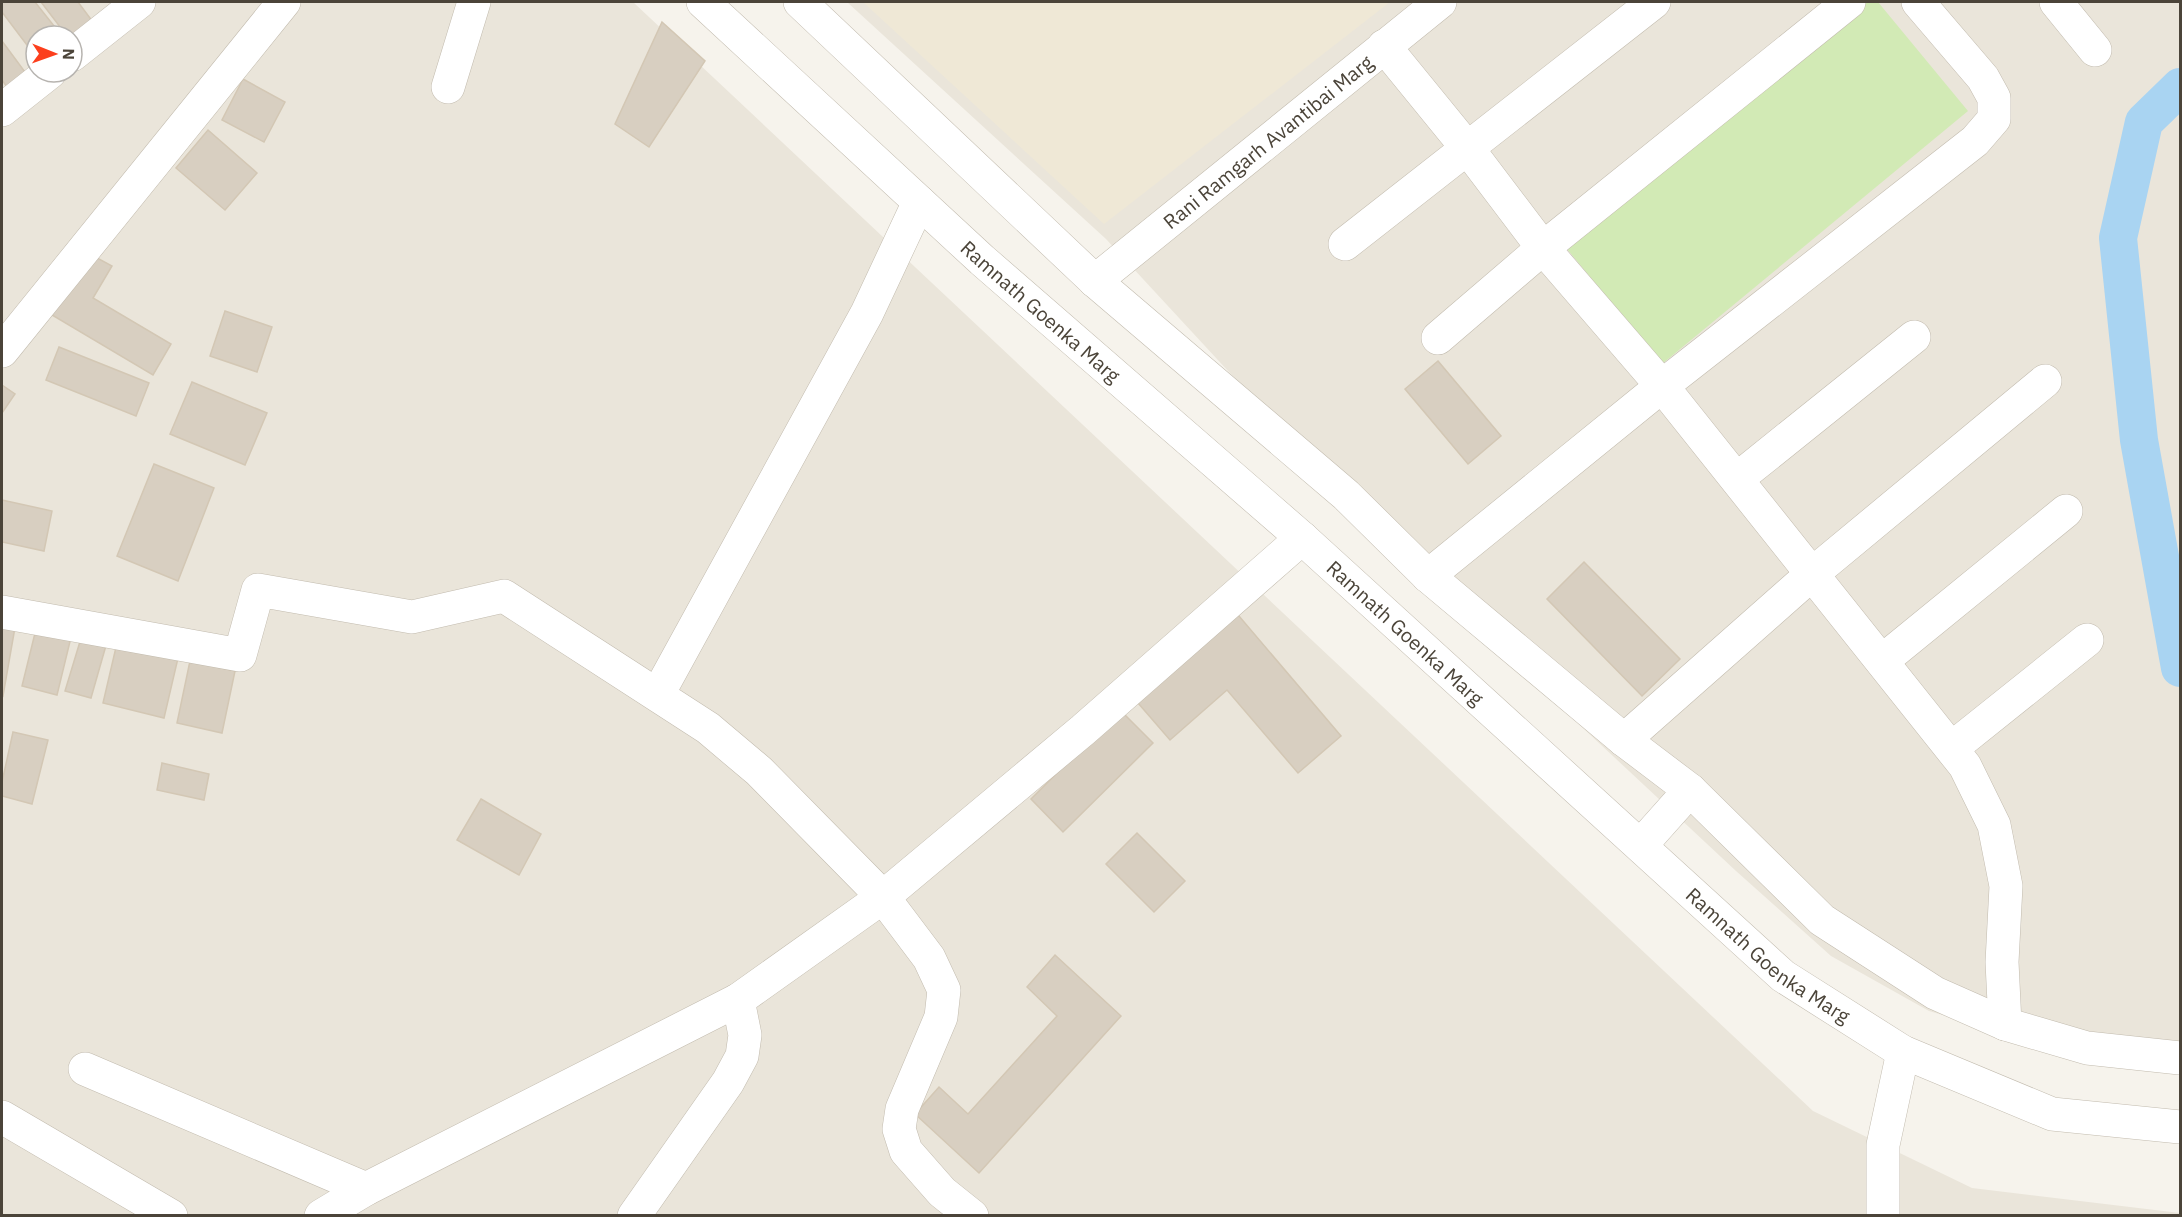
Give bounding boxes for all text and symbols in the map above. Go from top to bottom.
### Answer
north arrow [24,24,84,84]
text: N [59,48,79,60]
street label: Rani Ramgarh Avantibai Marg [1157,48,1378,234]
street label: Ramnath Goenka Marg [955,234,1127,388]
street label: Ramnath Goenka Marg [1321,554,1490,711]
street label: Ramnath Goenka Marg [1681,881,1856,1029]

